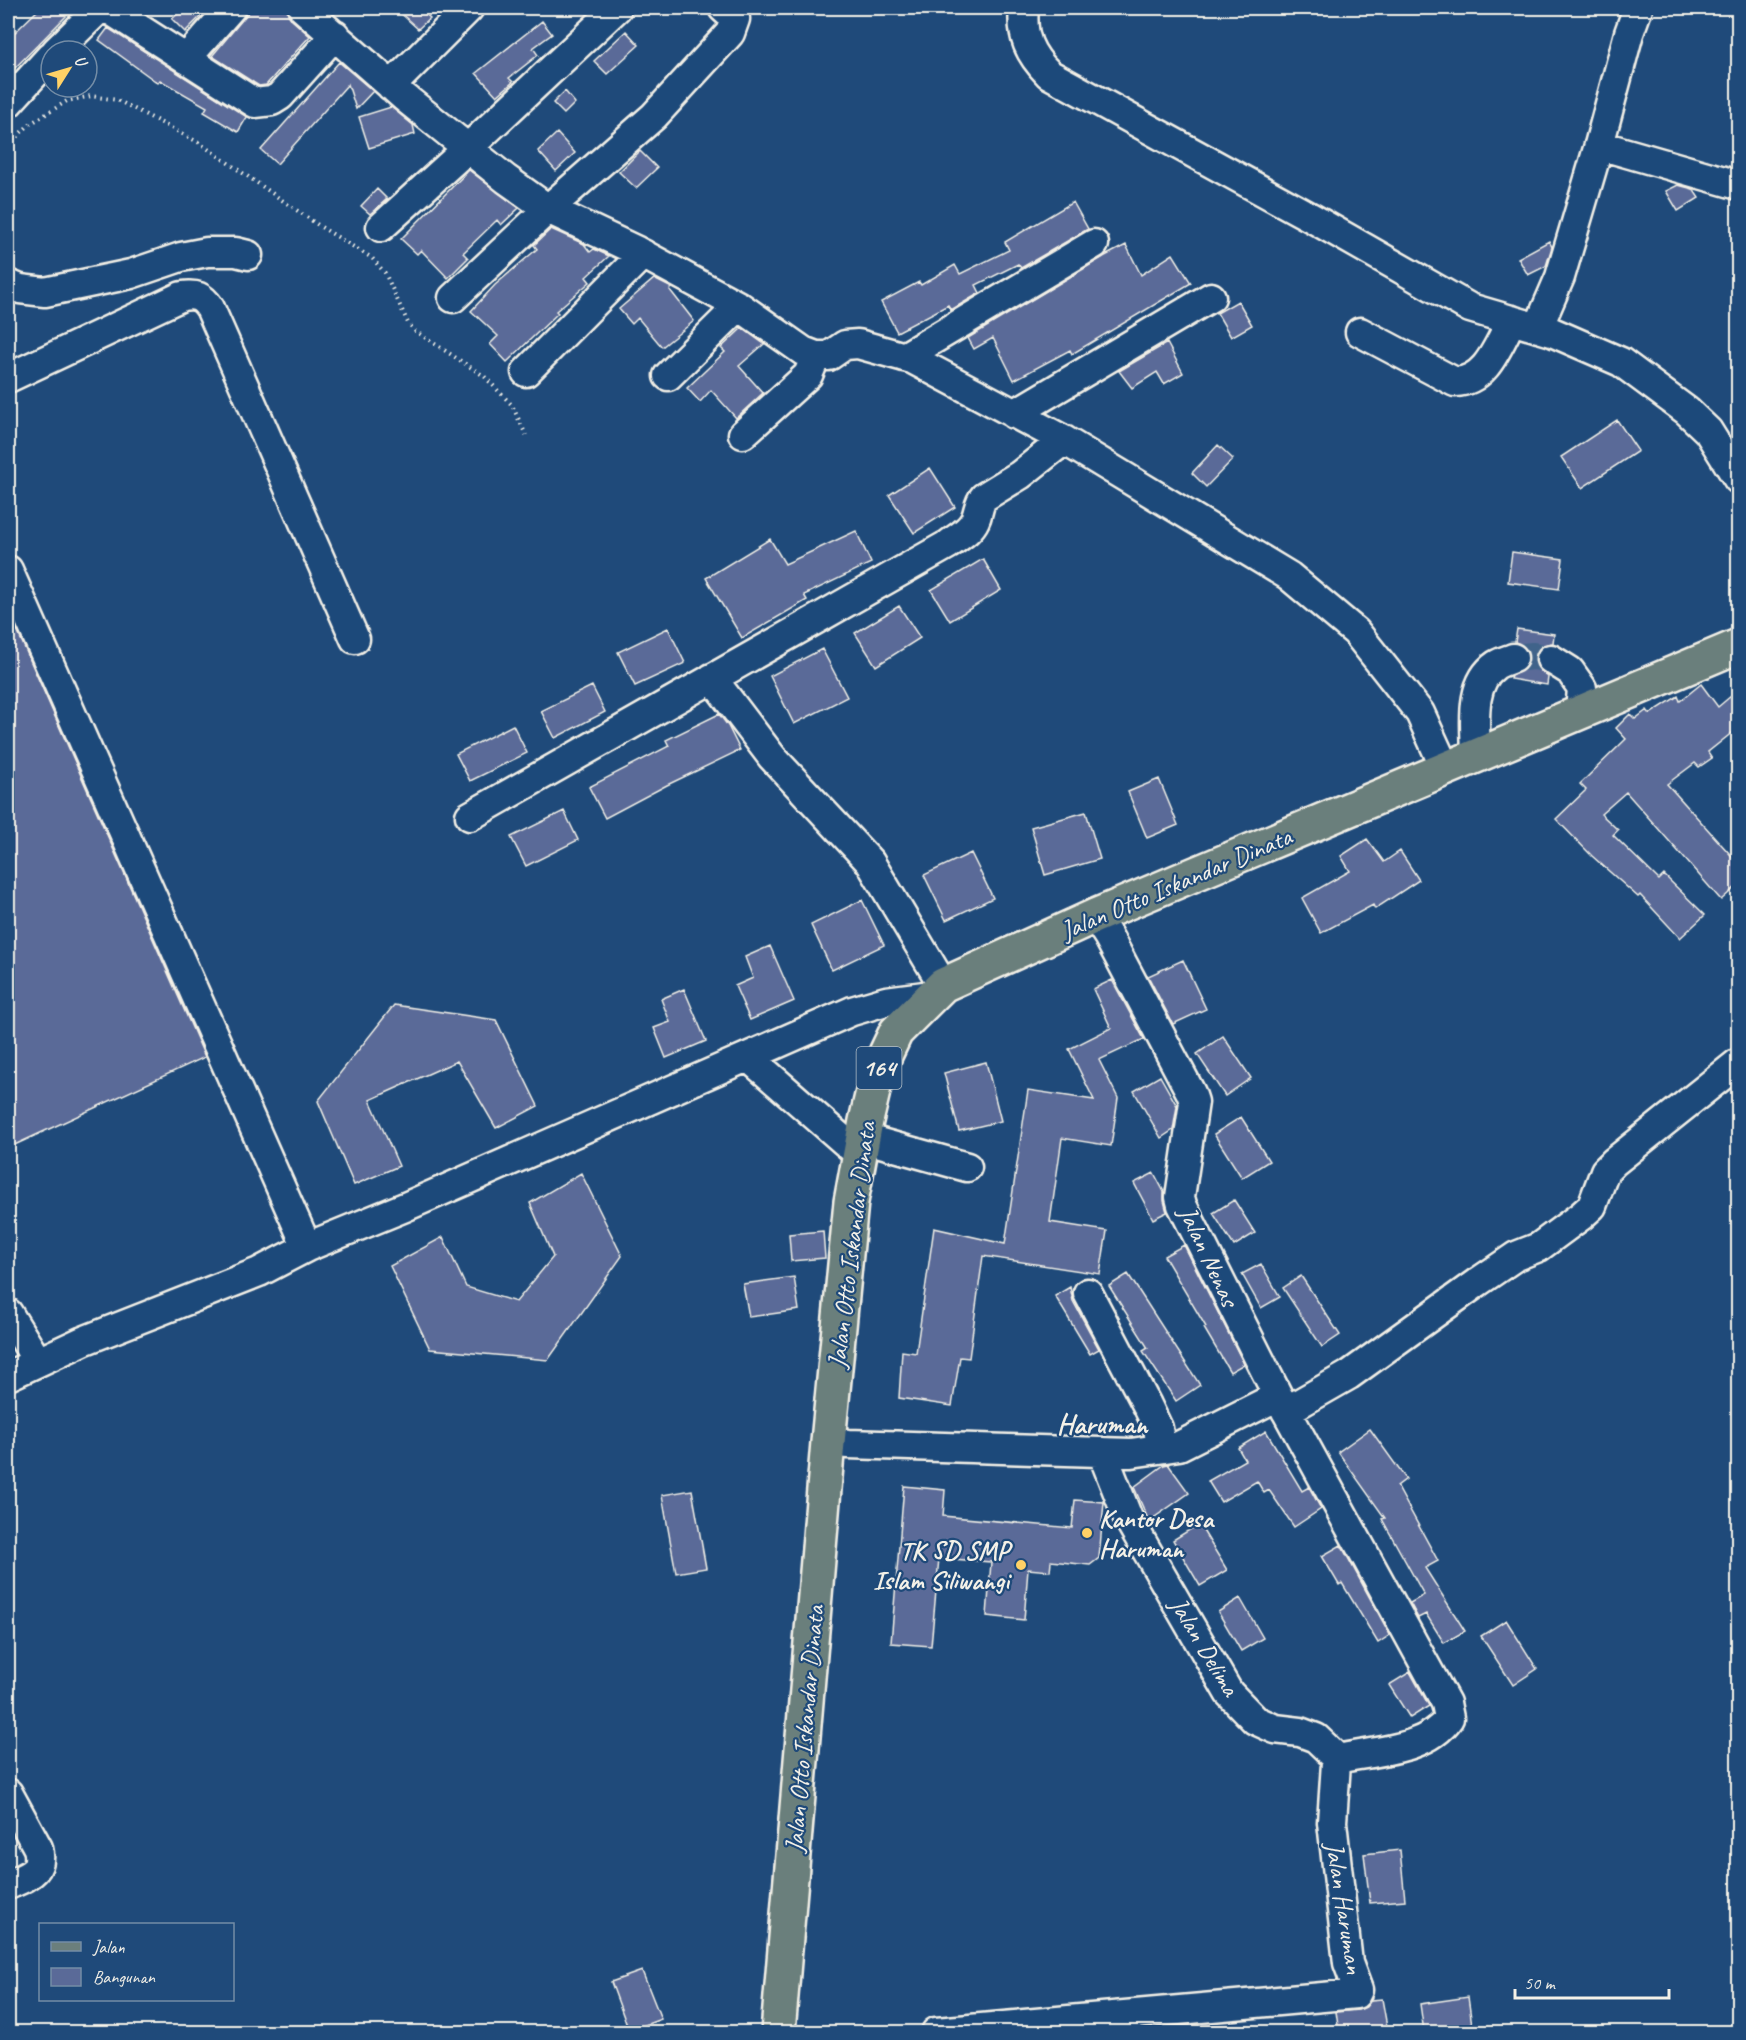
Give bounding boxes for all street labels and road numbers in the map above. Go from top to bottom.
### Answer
street label: Jalan Otto Iskandar Dinata [1054,819,1298,948]
road number: 164 [856,1047,902,1089]
street label: Jalan Otto Iskandar Dinata [820,1119,883,1372]
street label: Jalan Nenas [1170,1199,1247,1314]
street label: Jalan Delima [1161,1589,1248,1703]
street label: Jalan Otto Iskandar Dinata [777,1603,832,1856]
street label: Jalan Haruman [1318,1838,1371,1977]

